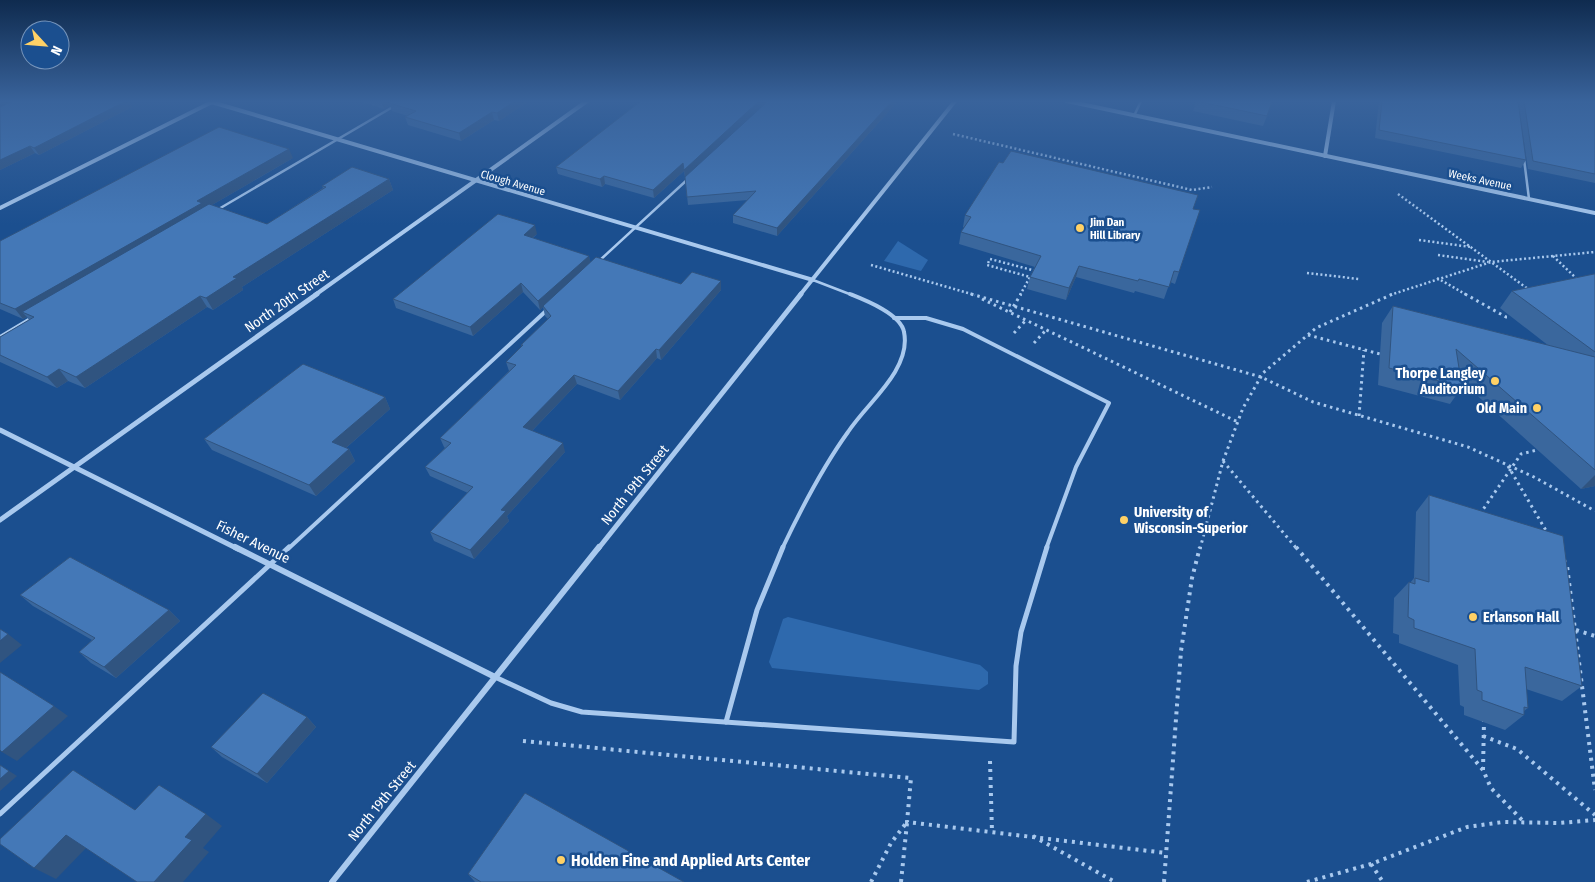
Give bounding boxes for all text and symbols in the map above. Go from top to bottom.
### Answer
north arrow [20,20,70,70]
text: N [47,43,66,58]
street label: Weeks Avenue [1447,167,1513,193]
street label: Clough Avenue [479,168,547,198]
place label: Jim Dan Hill Library [1089,216,1141,242]
marker: Jim Dan Hill Library [1074,222,1086,234]
street label: North 20th Street [242,265,333,336]
place label: Thorpe Langley Auditorium [1395,365,1485,398]
marker: Thorpe Langley Auditorium [1489,375,1501,387]
place label: Old Main [1476,400,1527,417]
marker: Old Main [1531,402,1543,414]
street label: North 19th Street [598,441,673,528]
place label: University of Wisconsin-Superior [1134,504,1248,537]
marker: University of Wisconsin-Superior [1118,514,1130,526]
street label: Fisher Avenue [213,517,293,567]
place label: Erlanson Hall [1483,609,1560,626]
marker: Erlanson Hall [1467,611,1479,623]
street label: North 19th Street [345,757,420,844]
place label: Holden Fine and Applied Arts Center [571,851,810,870]
marker: Holden Fine and Applied Arts Center [555,854,567,866]

